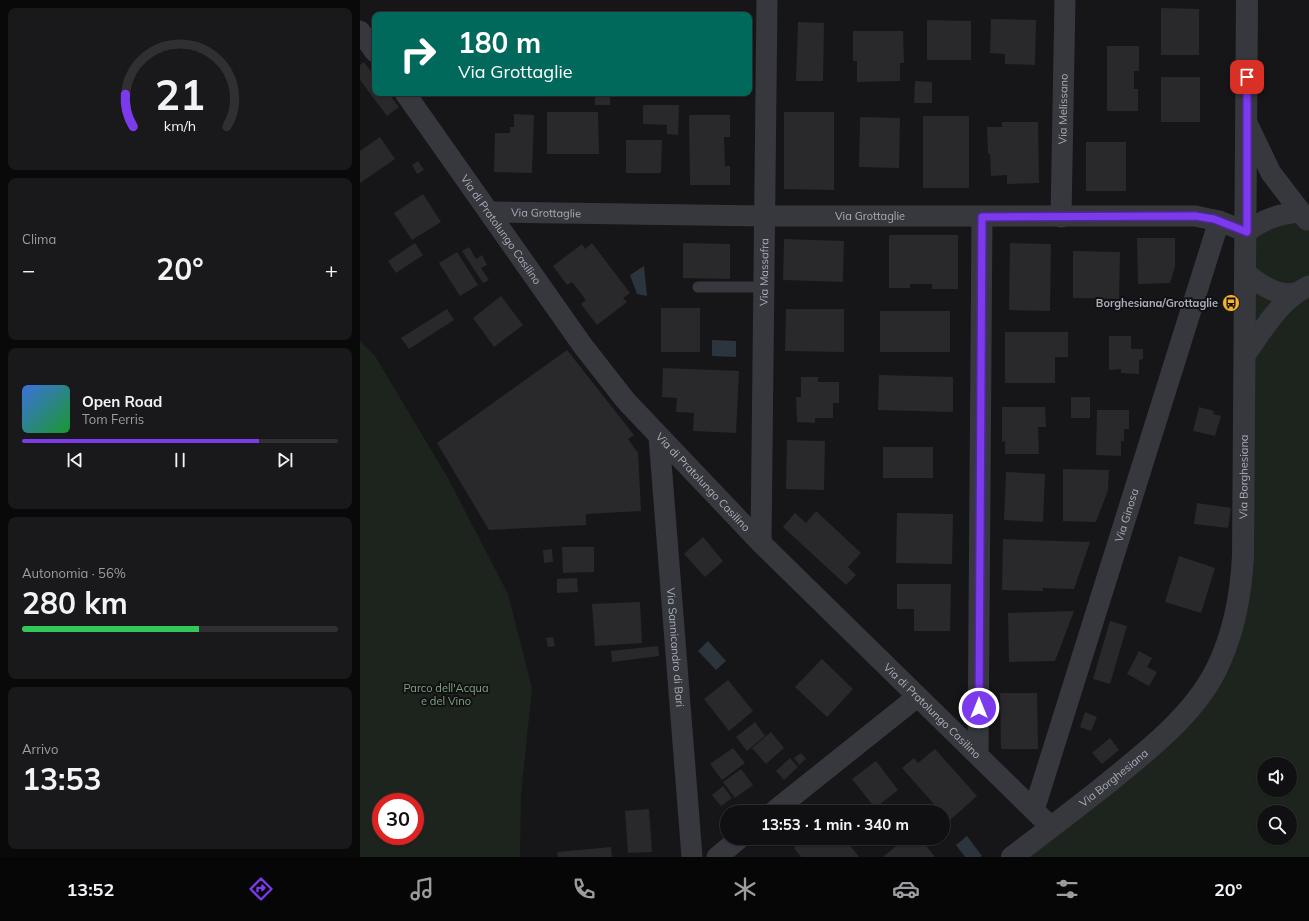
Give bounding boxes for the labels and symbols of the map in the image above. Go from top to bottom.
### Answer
pin [1230,60,1264,94]
street label: Via Melissano [1055,74,1071,145]
street label: Via di Pratolungo Casilino [458,172,544,287]
street label: Via Grottaglie [511,205,581,220]
street label: Via Grottaglie [835,209,905,223]
street label: Via Massafra [757,238,771,306]
bus stop icon: Borghesiana/Grottaglie [1221,293,1241,313]
place label: Borghesiana/Grottaglie [1096,296,1218,310]
street label: Via di Pratolungo Casilino [653,430,753,534]
street label: Via Borghesiana [1236,434,1251,519]
street label: Via Ginosa [1112,487,1142,544]
street label: Via Sannicandro di Bari [664,587,687,708]
street label: Via di Pratolungo Casilino [881,660,984,762]
park label: Parco dell'Acqua e del Vino [403,681,489,708]
position arrow [958,687,1000,729]
street label: Via Borghesiana [1077,746,1151,810]
speed limit sign: 30 [372,793,424,845]

